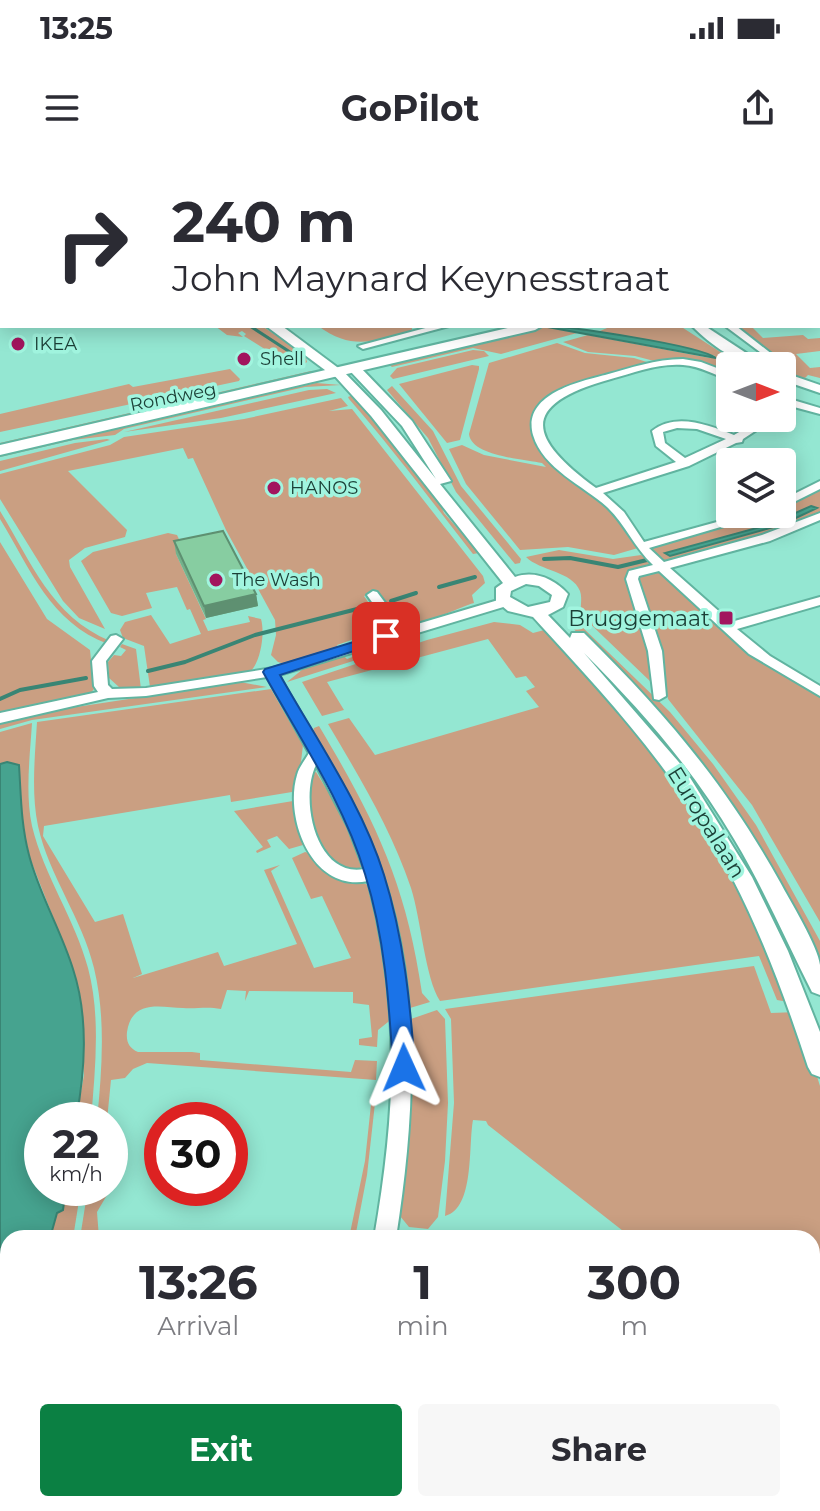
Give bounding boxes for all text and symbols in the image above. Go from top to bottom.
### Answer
text: 13:25 [40,10,113,47]
icon: menu [40,86,84,130]
text: GoPilot [341,86,479,130]
icon: share [736,86,780,130]
text: 240 m [172,188,356,256]
icon: right [40,192,144,296]
text: John Maynard Keynesstraat [172,256,670,300]
place label: IKEA [34,333,77,355]
marker: IKEA [9,335,27,353]
place label: Shell [260,348,304,370]
marker: Shell [235,350,253,368]
north arrow [716,352,796,432]
map controls [716,352,796,528]
street label: Rondweg [128,378,218,416]
button: layers [716,448,796,528]
place label: HANOS [290,477,358,499]
marker: HANOS [265,479,283,497]
place label: The Wash [232,569,321,591]
marker: The Wash [207,571,225,589]
pin [352,602,420,670]
place label: Bruggemaat [568,605,710,632]
marker: Bruggemaat [717,609,735,627]
icon: arrive [364,614,408,658]
street label: Europalaan [662,762,751,883]
position arrow [362,1026,446,1110]
speed limit sign: 30 [144,1102,248,1206]
text: 22 [52,1119,100,1168]
text: km/h [49,1162,103,1186]
text: 13:26 [139,1253,258,1311]
text: 1 [413,1253,432,1311]
text: 300 [588,1253,681,1311]
text: Arrival [157,1310,239,1342]
text: min [396,1310,449,1342]
text: m [621,1310,648,1342]
button: Exit [40,1404,402,1496]
button: Share [418,1404,780,1496]

